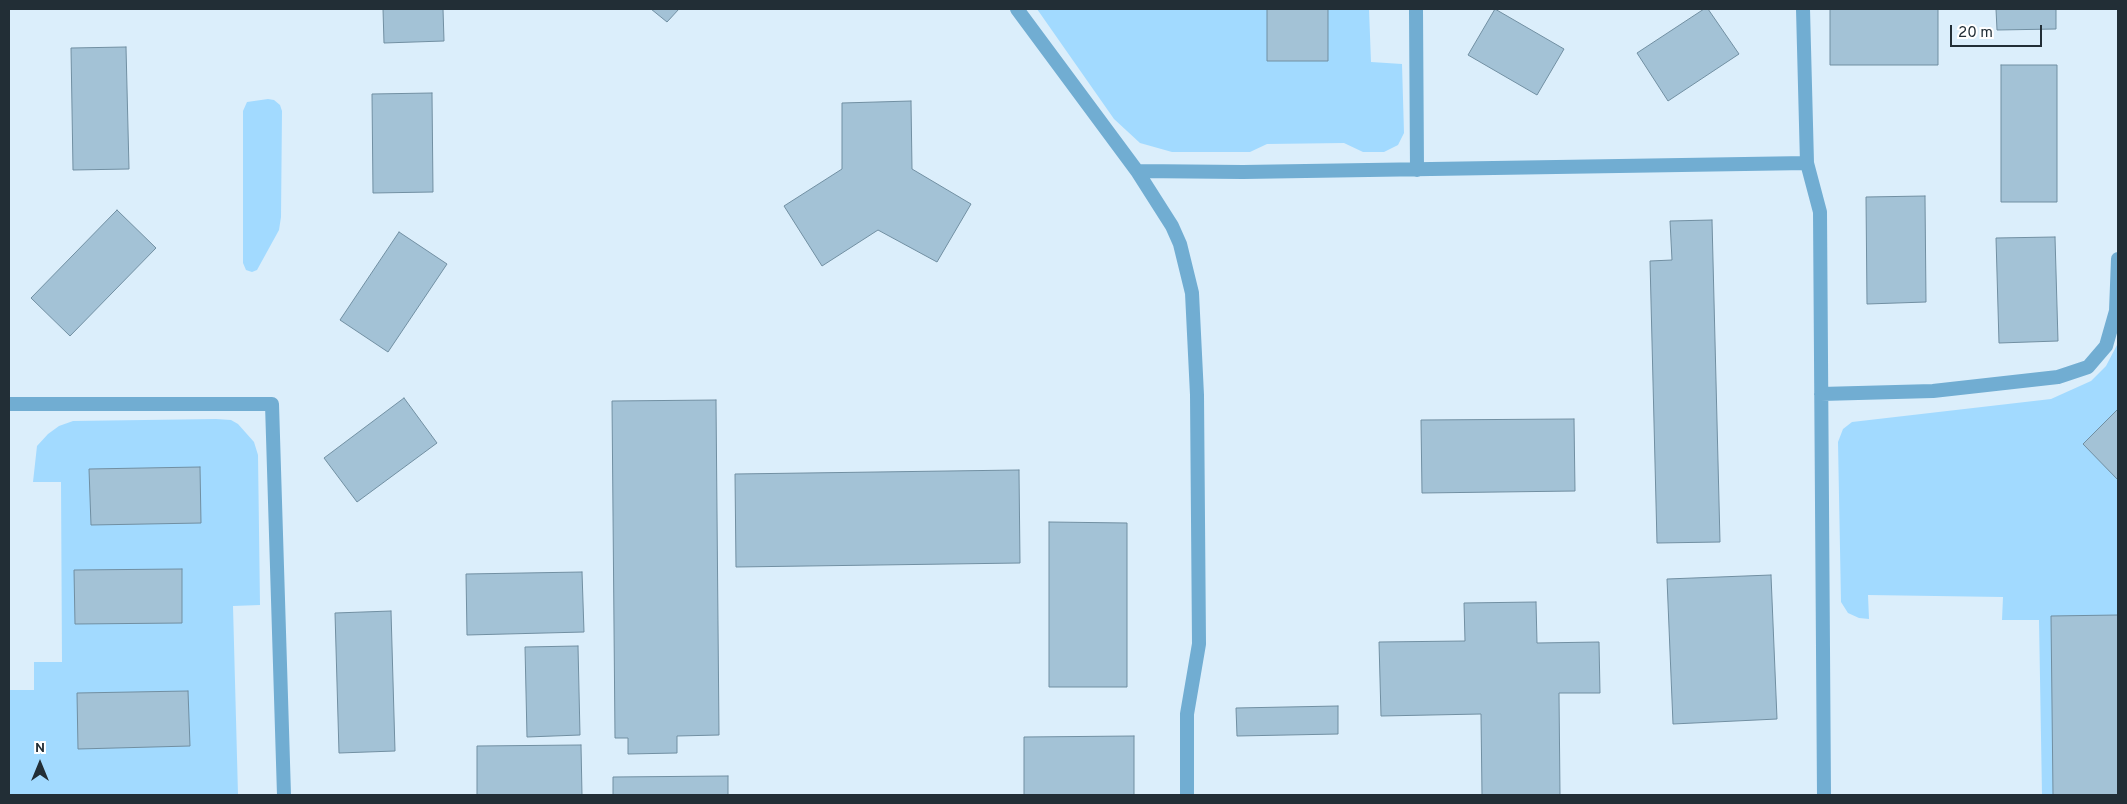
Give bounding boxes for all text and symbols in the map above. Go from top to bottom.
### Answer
scale bar [1952,15,2044,47]
text: 20 m [1958,24,1993,43]
north arrow [15,739,65,789]
text: N [35,740,45,757]

